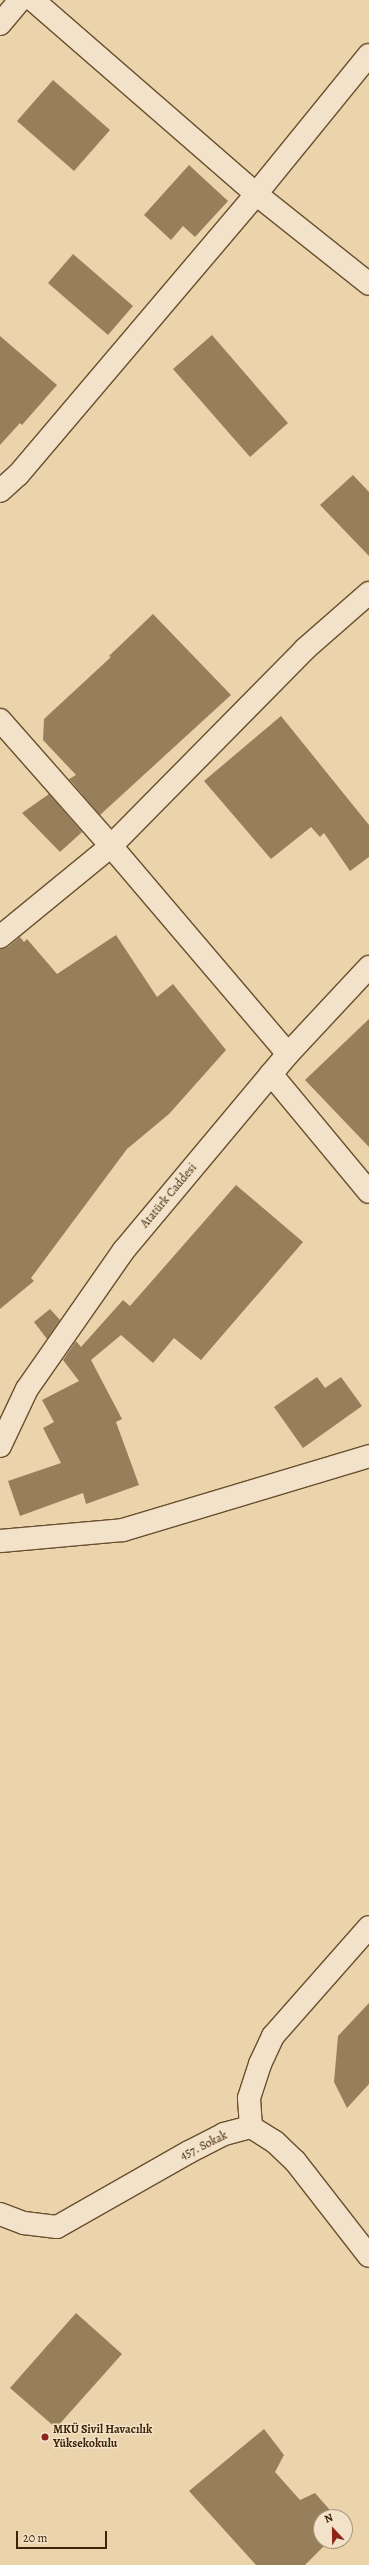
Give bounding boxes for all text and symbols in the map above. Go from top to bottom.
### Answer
street label: Atatürk Caddesi [138,1161,200,1231]
street label: 457. Sokak [178,2128,230,2164]
place label: MKÜ Sivil Havacılık Yüksekokulu [53,2423,152,2451]
marker: MKÜ Sivil Havacılık Yüksekokulu [40,2432,50,2442]
north arrow [313,2509,353,2549]
text: N [322,2510,335,2527]
scale bar [18,2523,109,2549]
text: 20 m [23,2530,47,2546]

